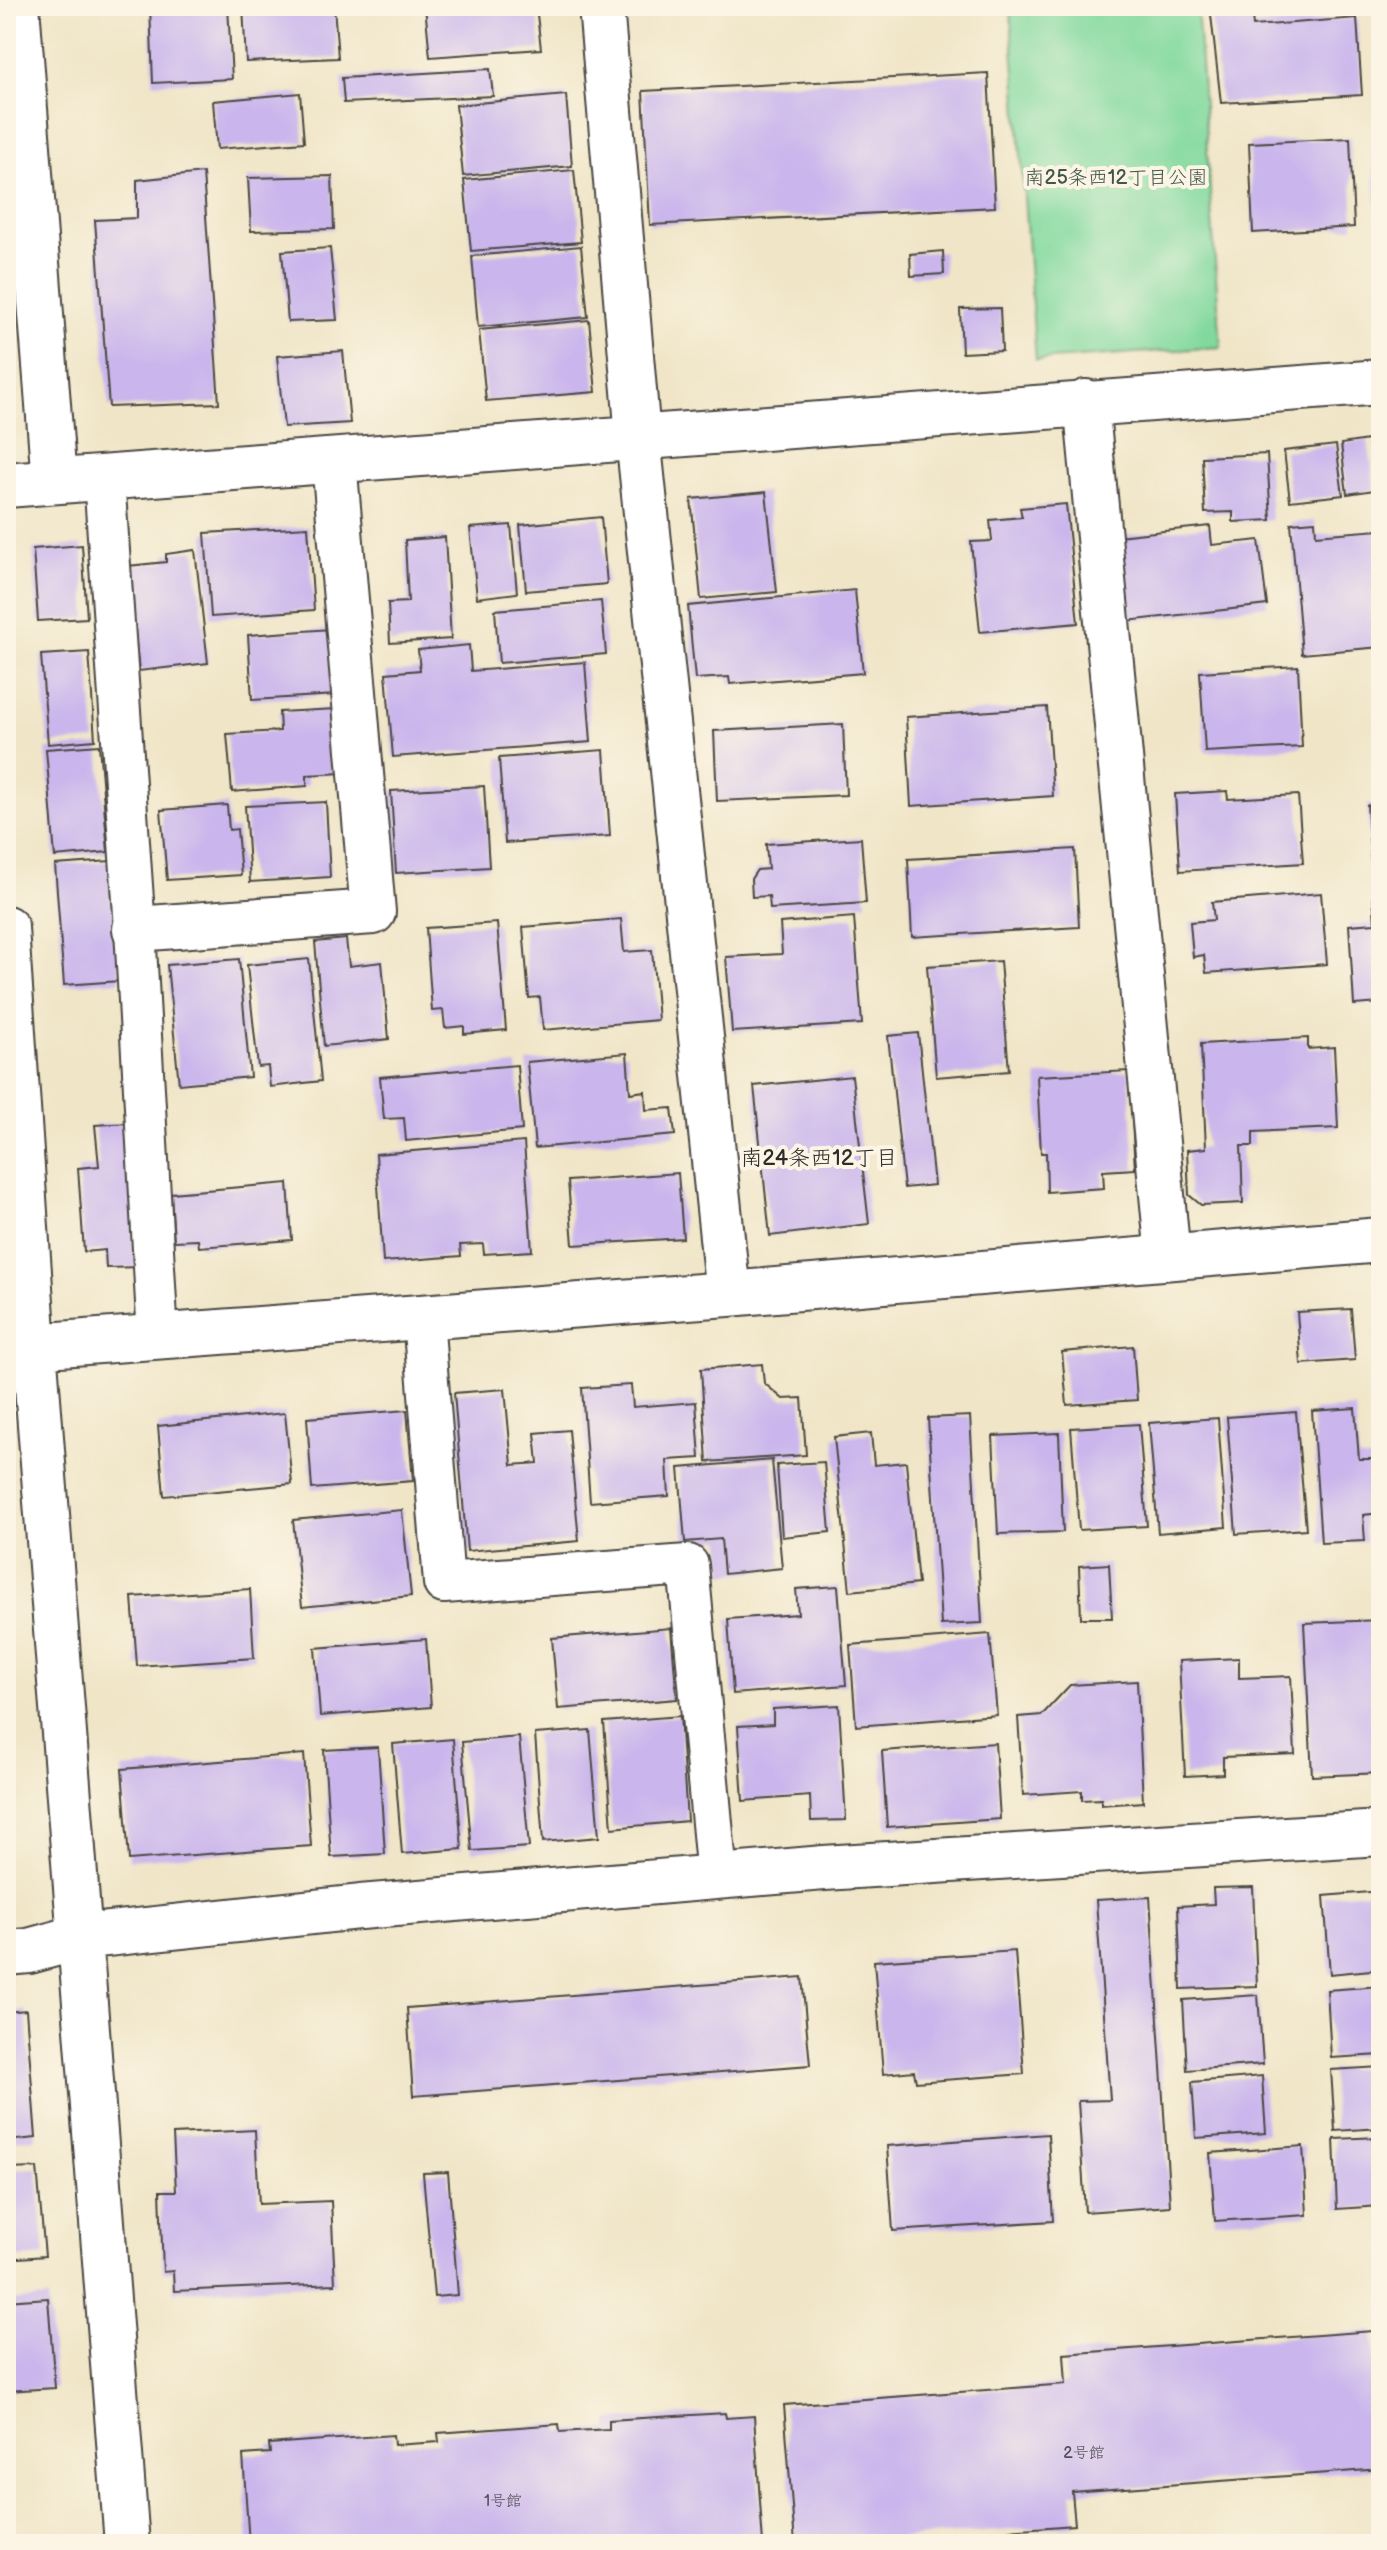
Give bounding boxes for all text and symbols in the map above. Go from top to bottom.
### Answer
park label: 南25条西12丁目公園 [1025,166,1207,190]
district label: 南24条西12丁目 [740,1145,898,1172]
house number: 2号館 [1063,2444,1105,2463]
house number: 1号館 [484,2492,522,2511]

